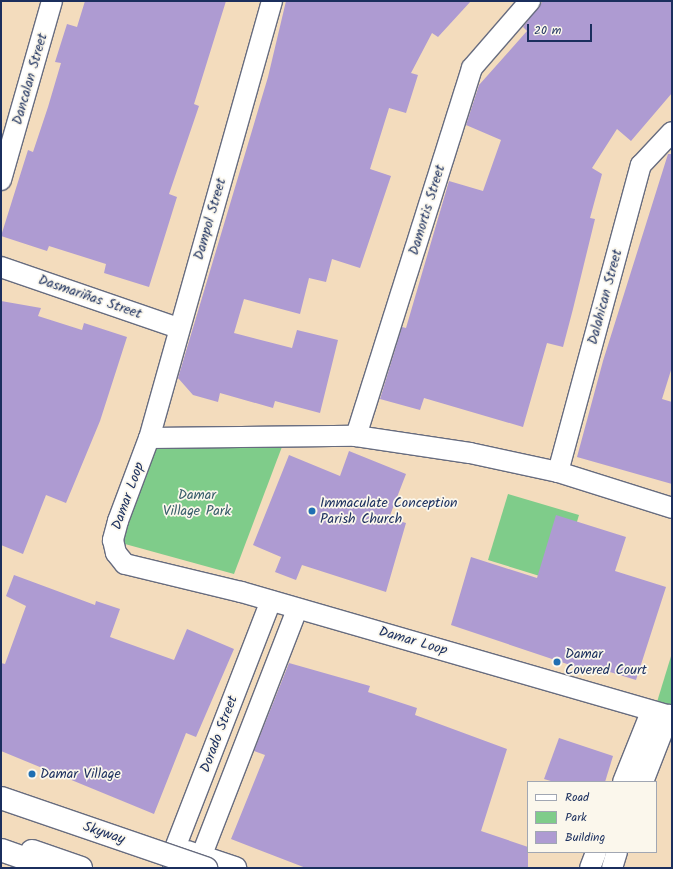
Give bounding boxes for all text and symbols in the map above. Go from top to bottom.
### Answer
scale bar [529,16,594,42]
text: 20 m [534,21,561,40]
street label: Dancalan Street [9,31,51,127]
street label: Damortis Street [405,163,449,257]
street label: Dampol Street [190,176,230,262]
street label: Dalahican Street [584,248,626,346]
street label: Dasmariñas Street [36,271,144,323]
street label: Damar Loop [108,460,148,532]
park label: Damar Village Park [163,487,231,520]
place label: Immaculate Conception Parish Church [320,495,457,528]
marker: Immaculate Conception Parish Church [307,506,317,516]
street label: Damar Loop [377,623,449,659]
place label: Damar Covered Court [565,646,647,678]
marker: Damar Covered Court [552,657,562,667]
street label: Dorado Street [197,693,241,775]
place label: Damar Village [40,766,121,782]
marker: Damar Village [27,769,37,779]
legend [527,781,657,853]
text: Road [565,788,589,807]
text: Park [565,808,587,827]
street label: Skyway [81,818,127,848]
text: Building [565,828,605,847]

